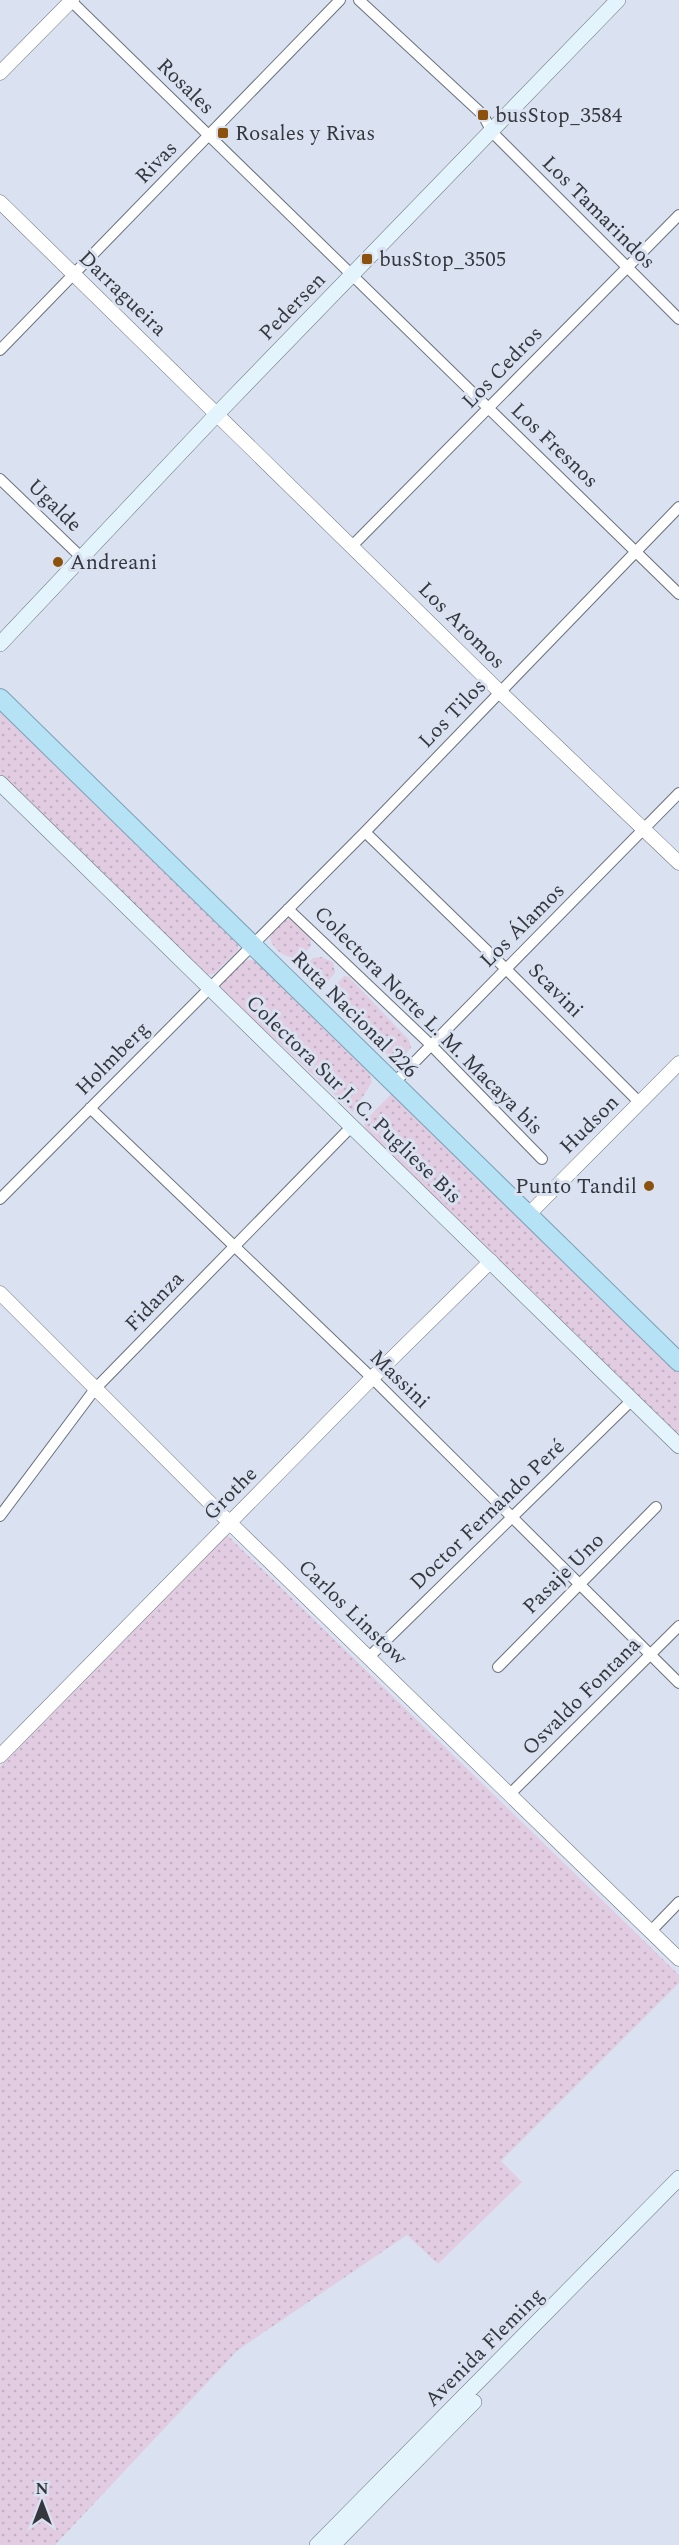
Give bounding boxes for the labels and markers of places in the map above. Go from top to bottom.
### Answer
place label: busStop_3584 [495,100,623,132]
marker: busStop_3584 [476,108,490,122]
place label: Rosales y Rivas [235,118,375,150]
marker: Rosales y Rivas [216,126,230,140]
place label: busStop_3505 [379,244,506,276]
marker: busStop_3505 [360,252,374,266]
place label: Andreani [70,547,157,579]
marker: Andreani [51,555,65,569]
place label: Punto Tandil [515,1171,637,1203]
marker: Punto Tandil [642,1179,656,1193]

